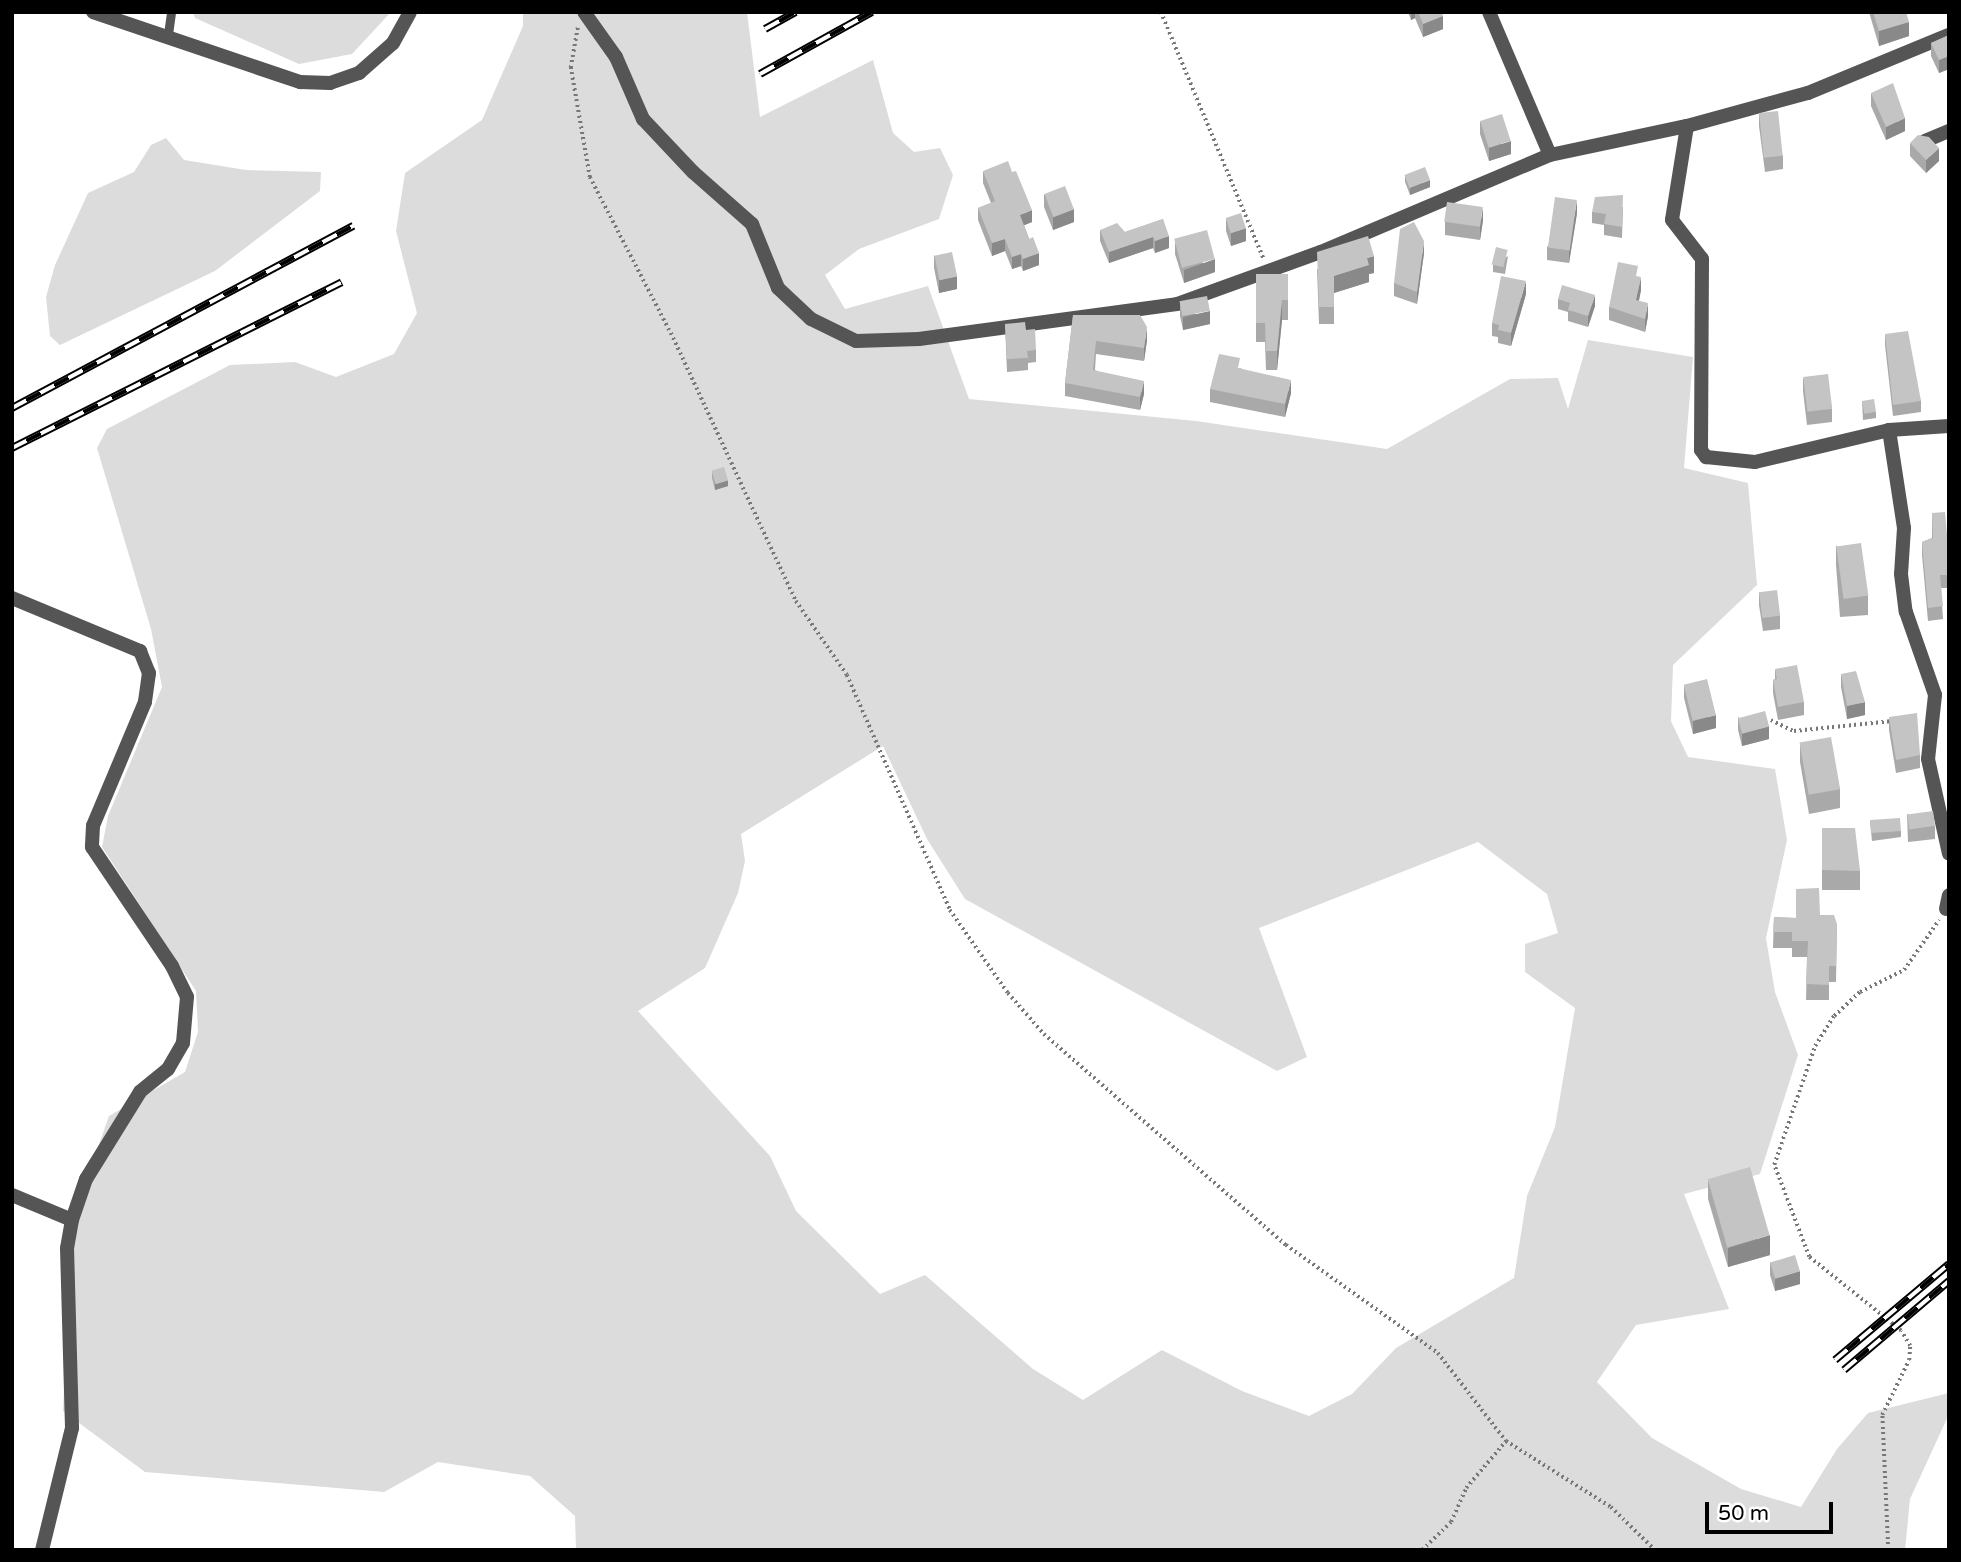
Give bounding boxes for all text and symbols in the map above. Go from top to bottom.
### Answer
scale bar [1709,1488,1837,1532]
text: 50 m [1718,1501,1769,1526]

